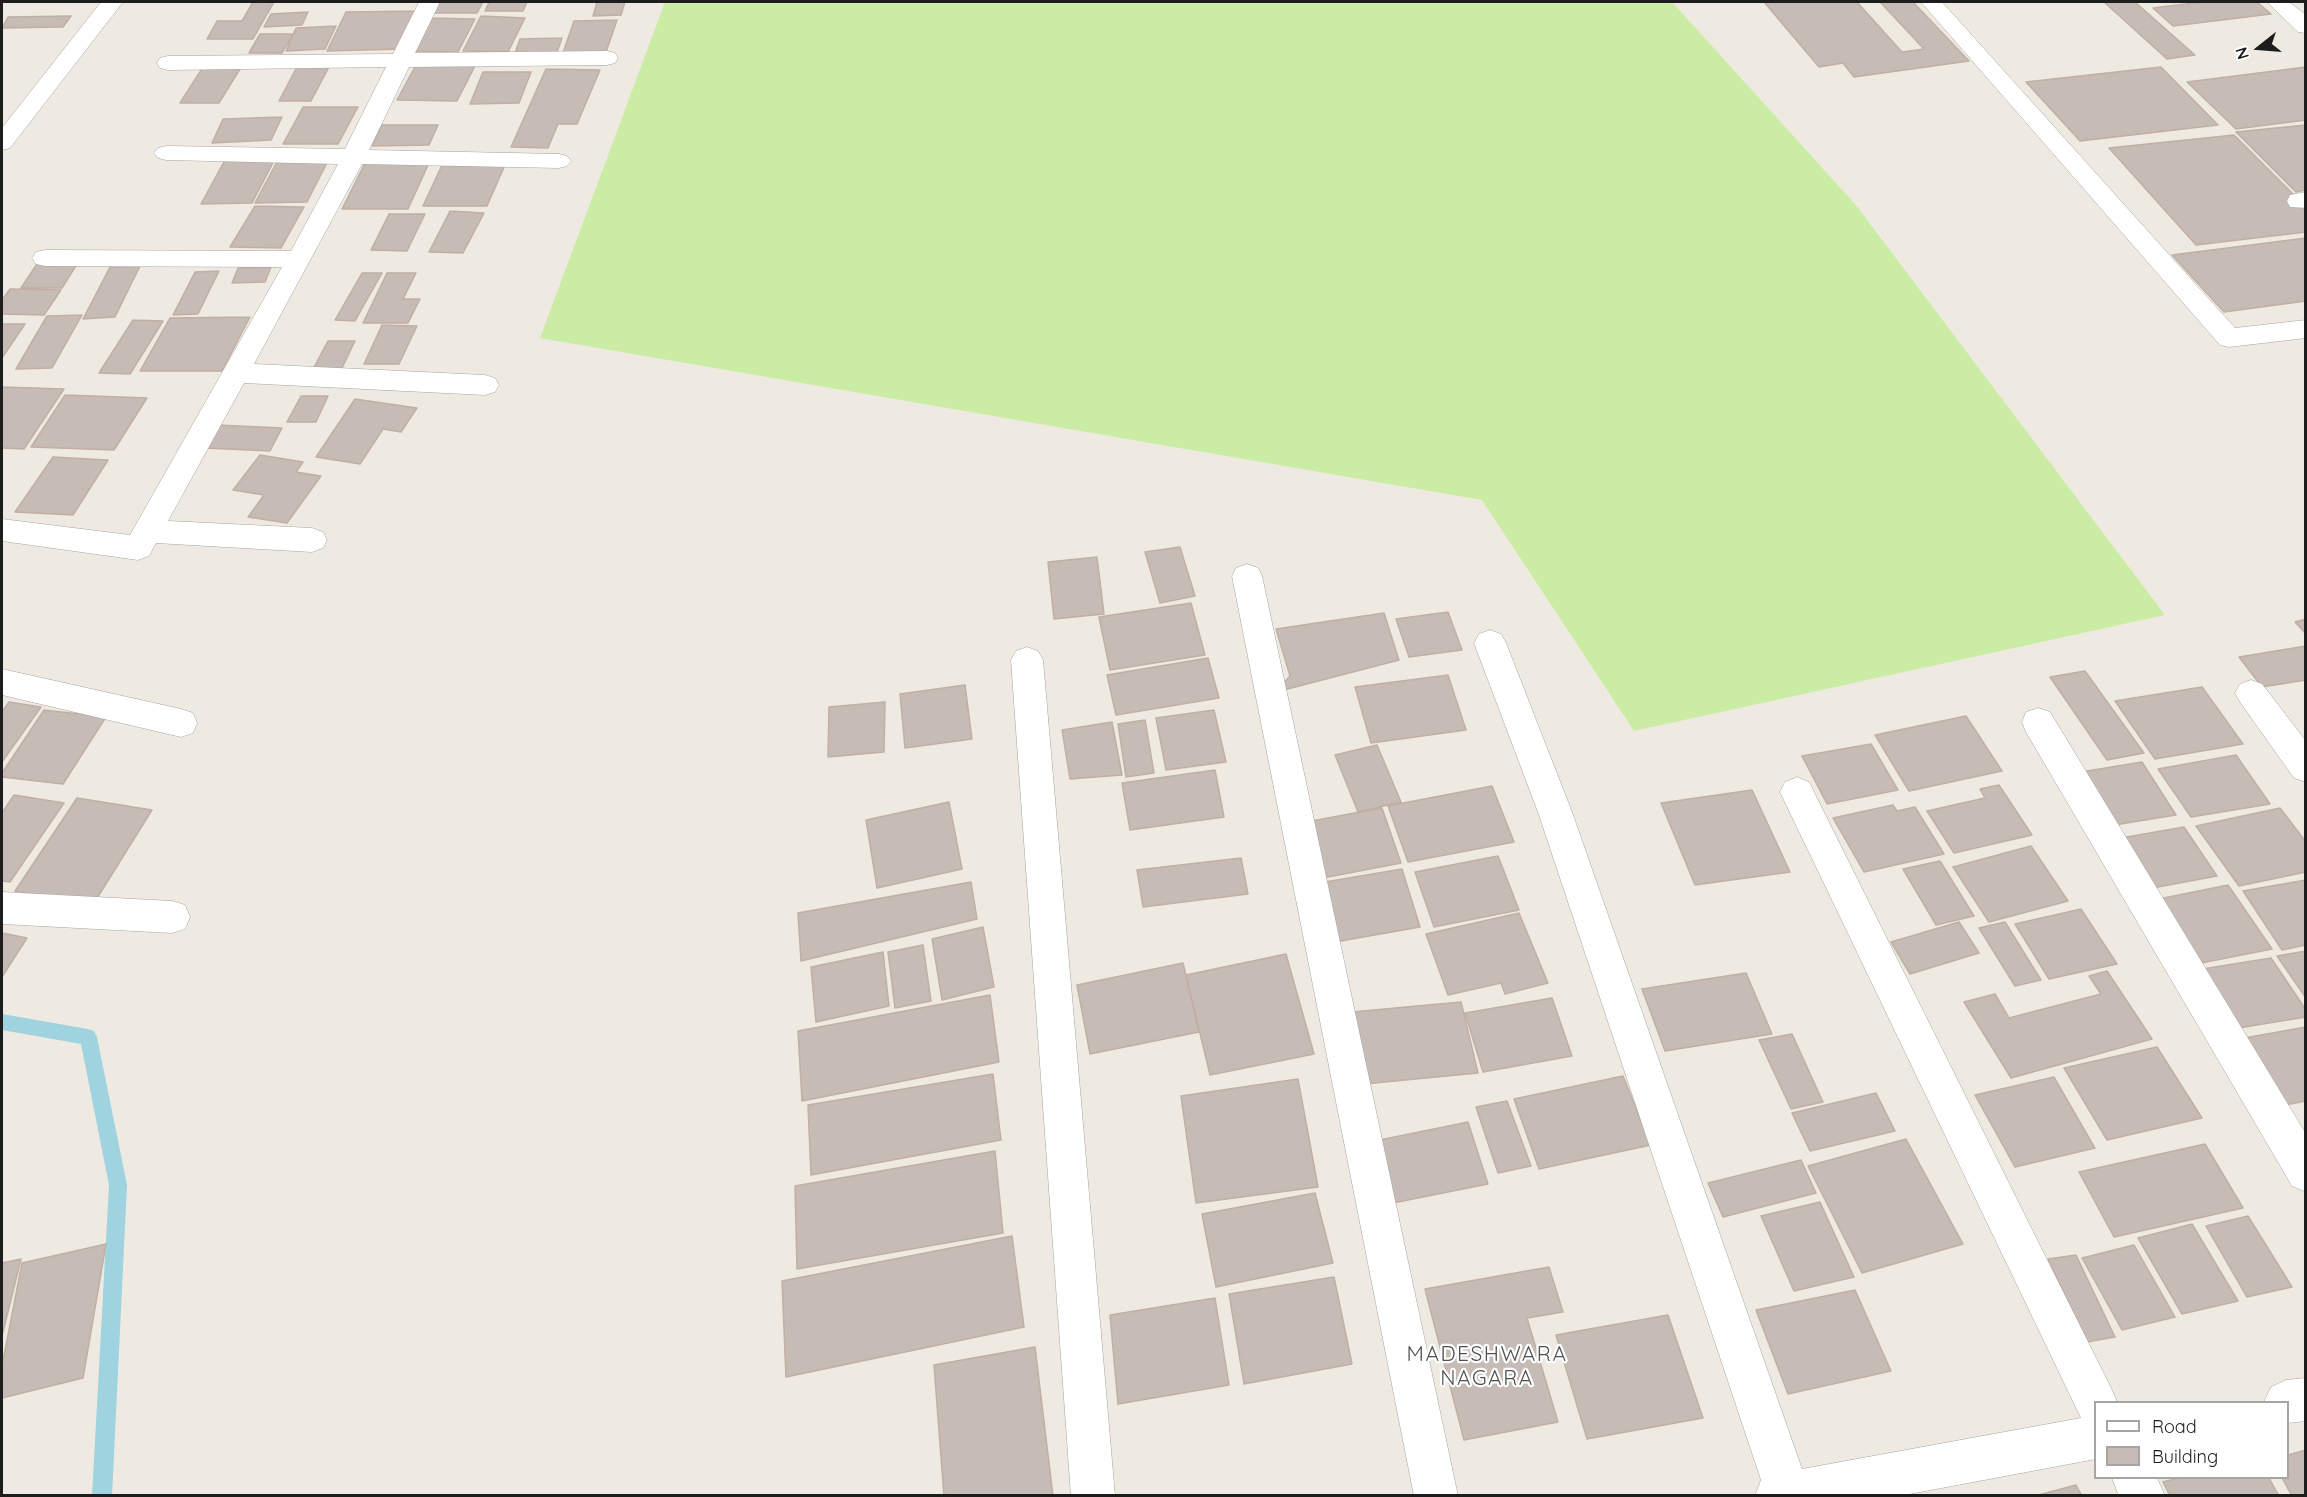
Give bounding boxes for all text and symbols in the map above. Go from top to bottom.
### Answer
north arrow [2229,18,2289,78]
text: N [2231,45,2253,62]
district label: MADESHWARA NAGARA [1407,1342,1567,1392]
legend [2094,1401,2289,1479]
text: Road [2152,1415,2197,1438]
text: Building [2152,1445,2218,1468]

